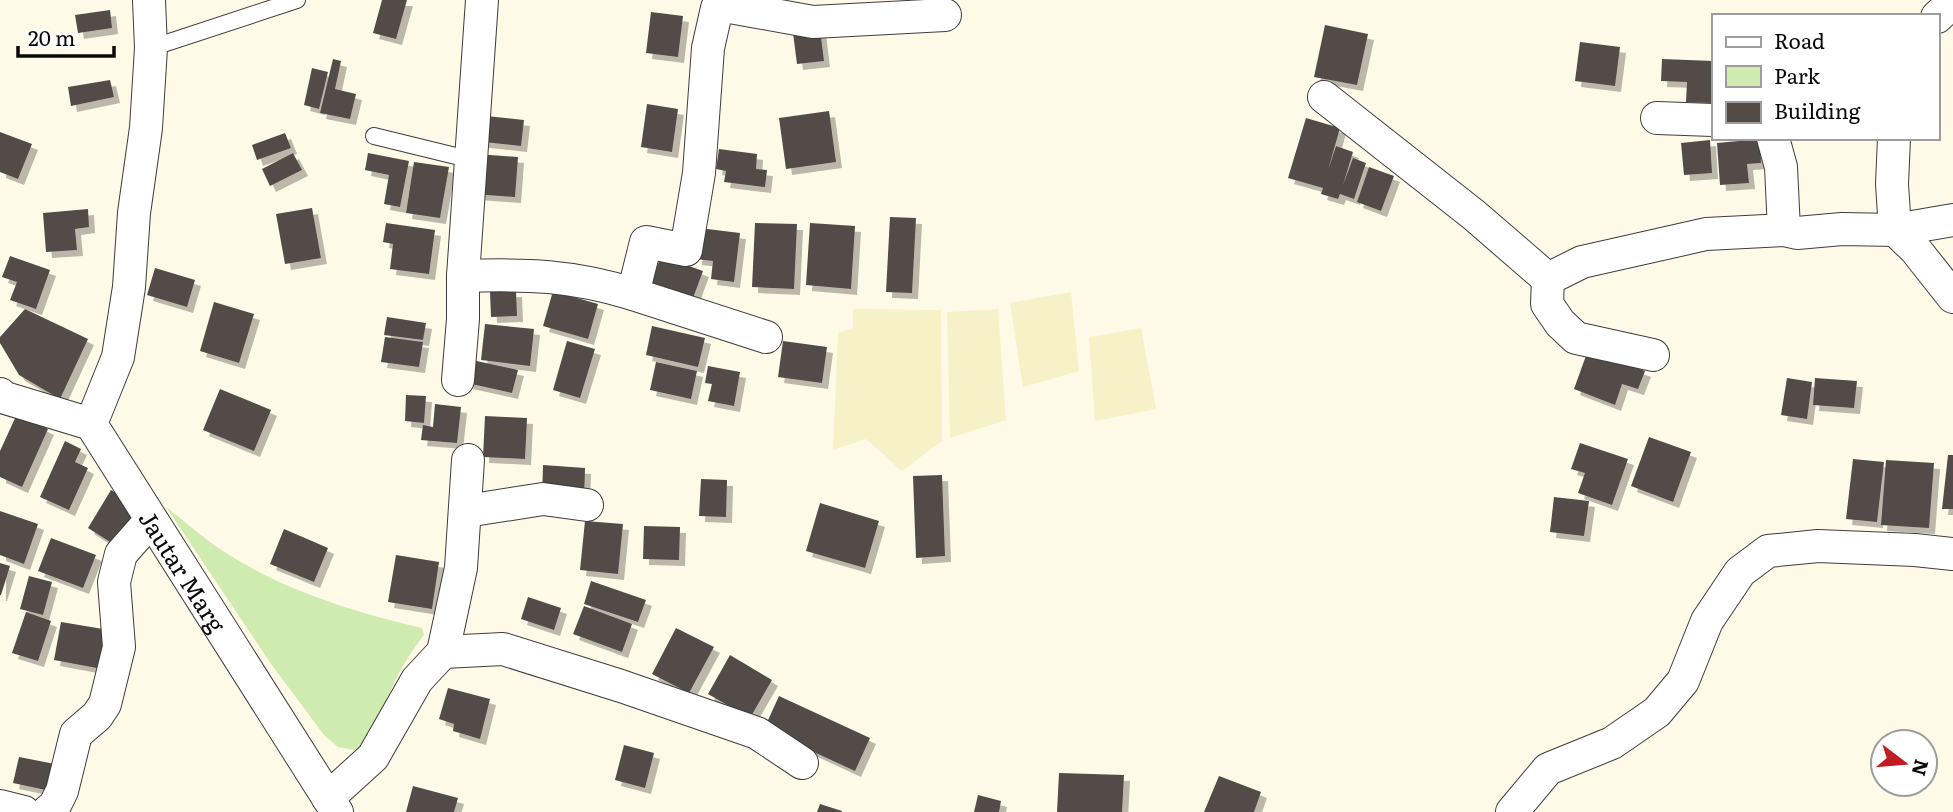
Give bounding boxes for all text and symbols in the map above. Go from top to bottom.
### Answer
scale bar [18,14,114,58]
legend [1712,14,1939,140]
text: 20 m [28,21,75,52]
text: Road [1774,24,1825,55]
text: Park [1774,59,1820,90]
text: Building [1774,94,1861,125]
street label: Jautar Marg [132,502,236,639]
north arrow [1869,728,1939,798]
text: N [1906,756,1937,780]

